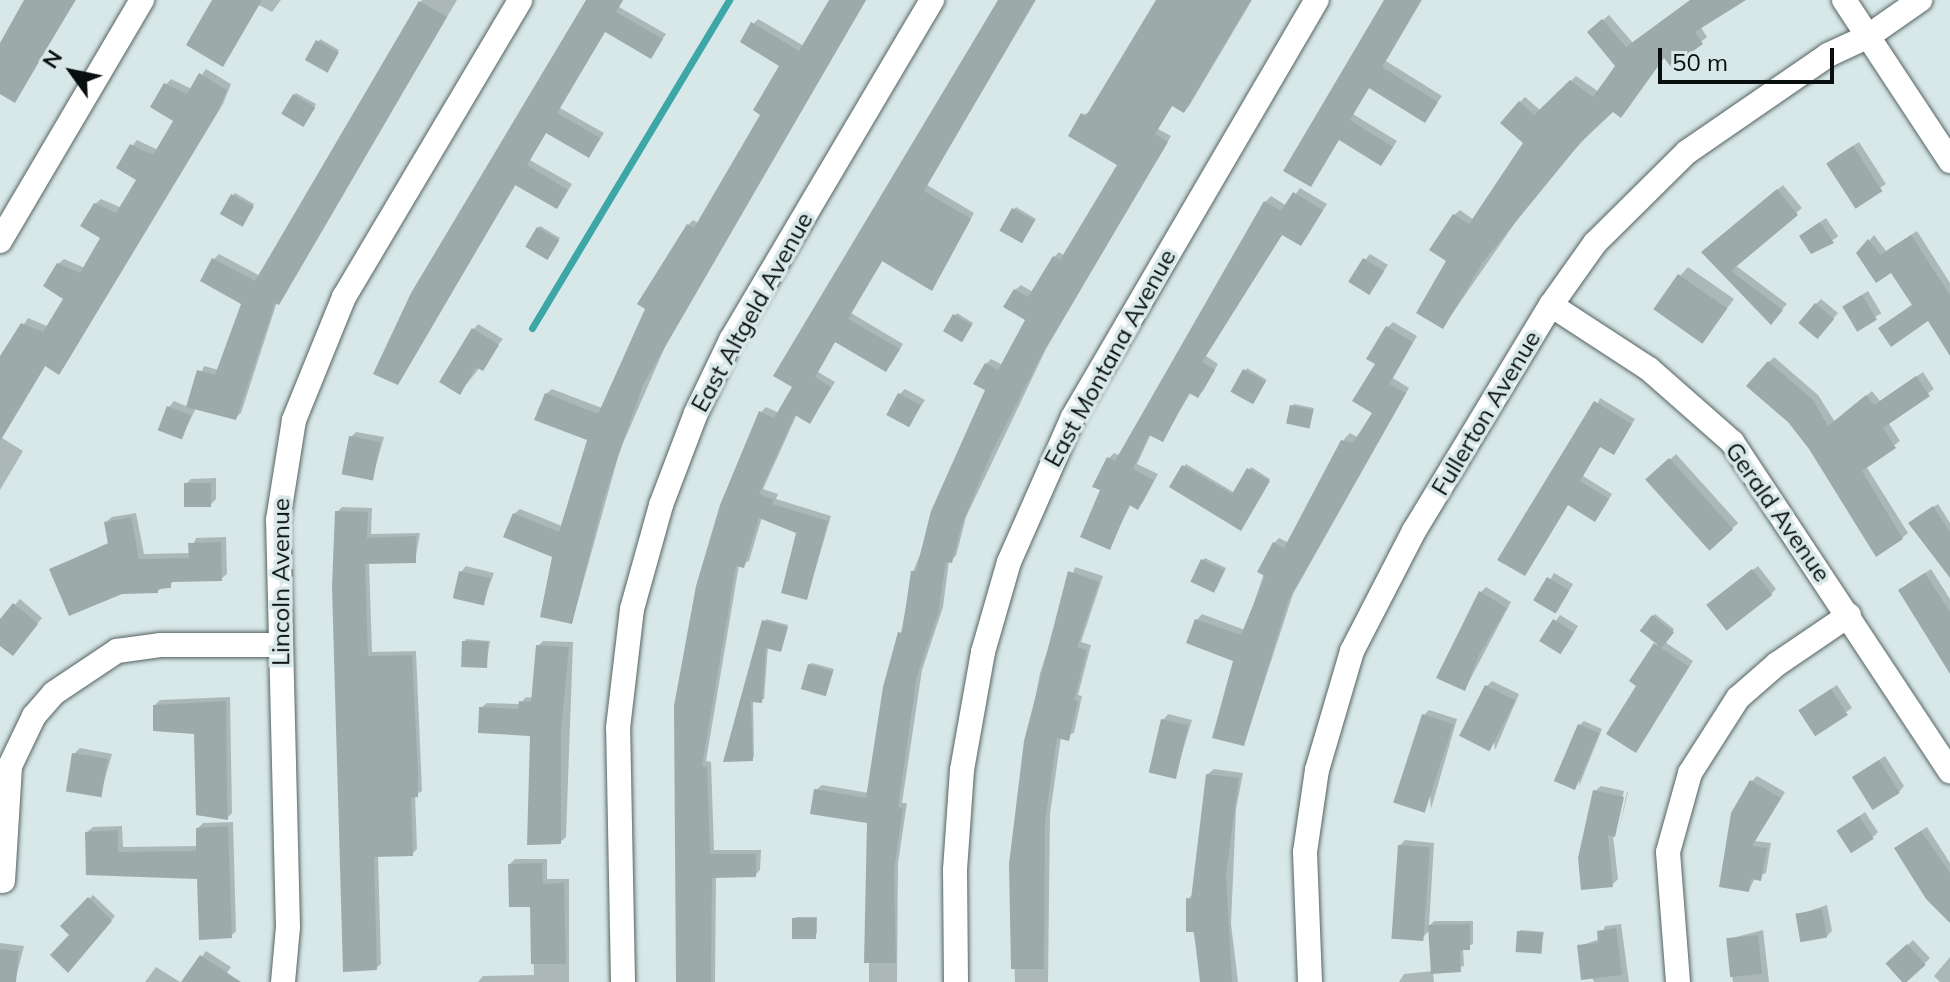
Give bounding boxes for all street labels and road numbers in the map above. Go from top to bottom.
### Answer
street label: East Altgeld Avenue [685,207,819,417]
street label: East Montana Avenue [1038,244,1182,472]
street label: Fullerton Avenue [1426,326,1546,500]
street label: Gerald Avenue [1719,437,1837,587]
street label: Lincoln Avenue [267,498,295,666]

